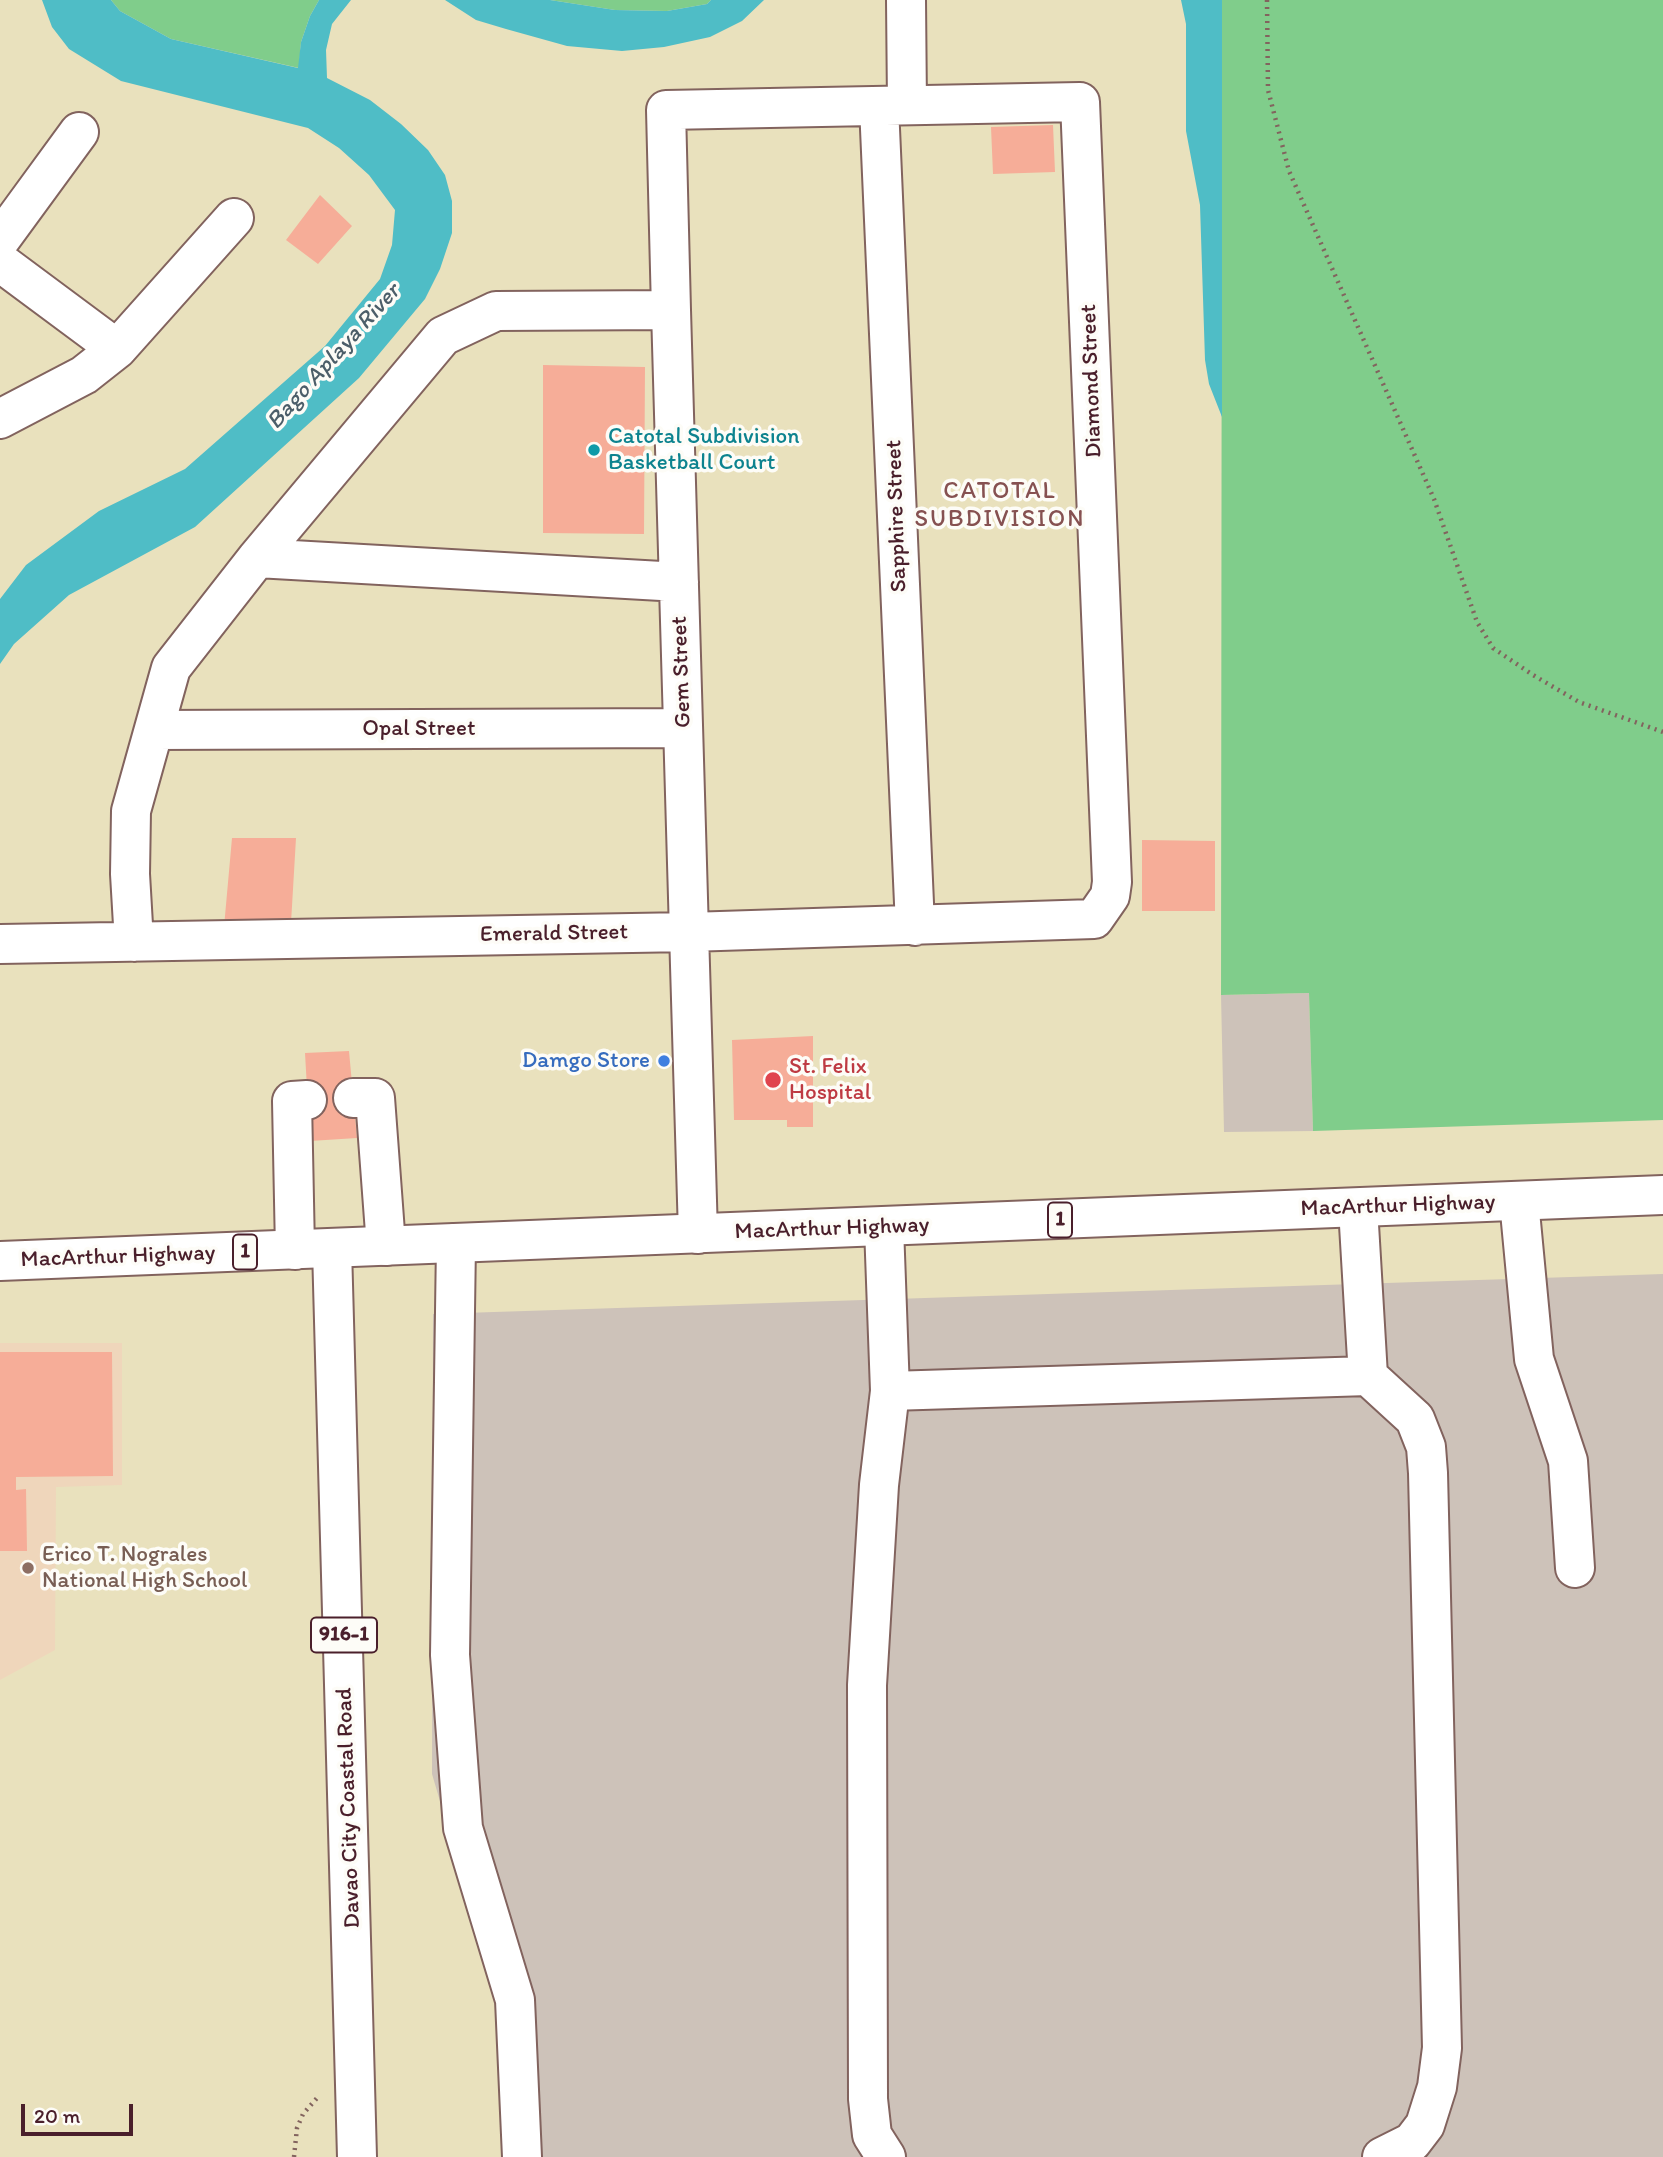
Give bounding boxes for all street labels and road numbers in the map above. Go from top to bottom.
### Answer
street label: Diamond Street [1076,303,1108,459]
street label: Sapphire Street [881,439,913,593]
street label: Gem Street [666,615,698,729]
street label: Opal Street [362,715,476,743]
street label: Emerald Street [480,919,628,949]
street label: MacArthur Highway [1300,1189,1496,1223]
road number: 1 [1048,1202,1072,1238]
street label: MacArthur Highway [734,1212,930,1246]
road number: 1 [233,1234,257,1270]
street label: MacArthur Highway [20,1240,216,1274]
road number: 916-1 [311,1618,377,1652]
street label: Davao City Coastal Road [331,1687,367,1929]

